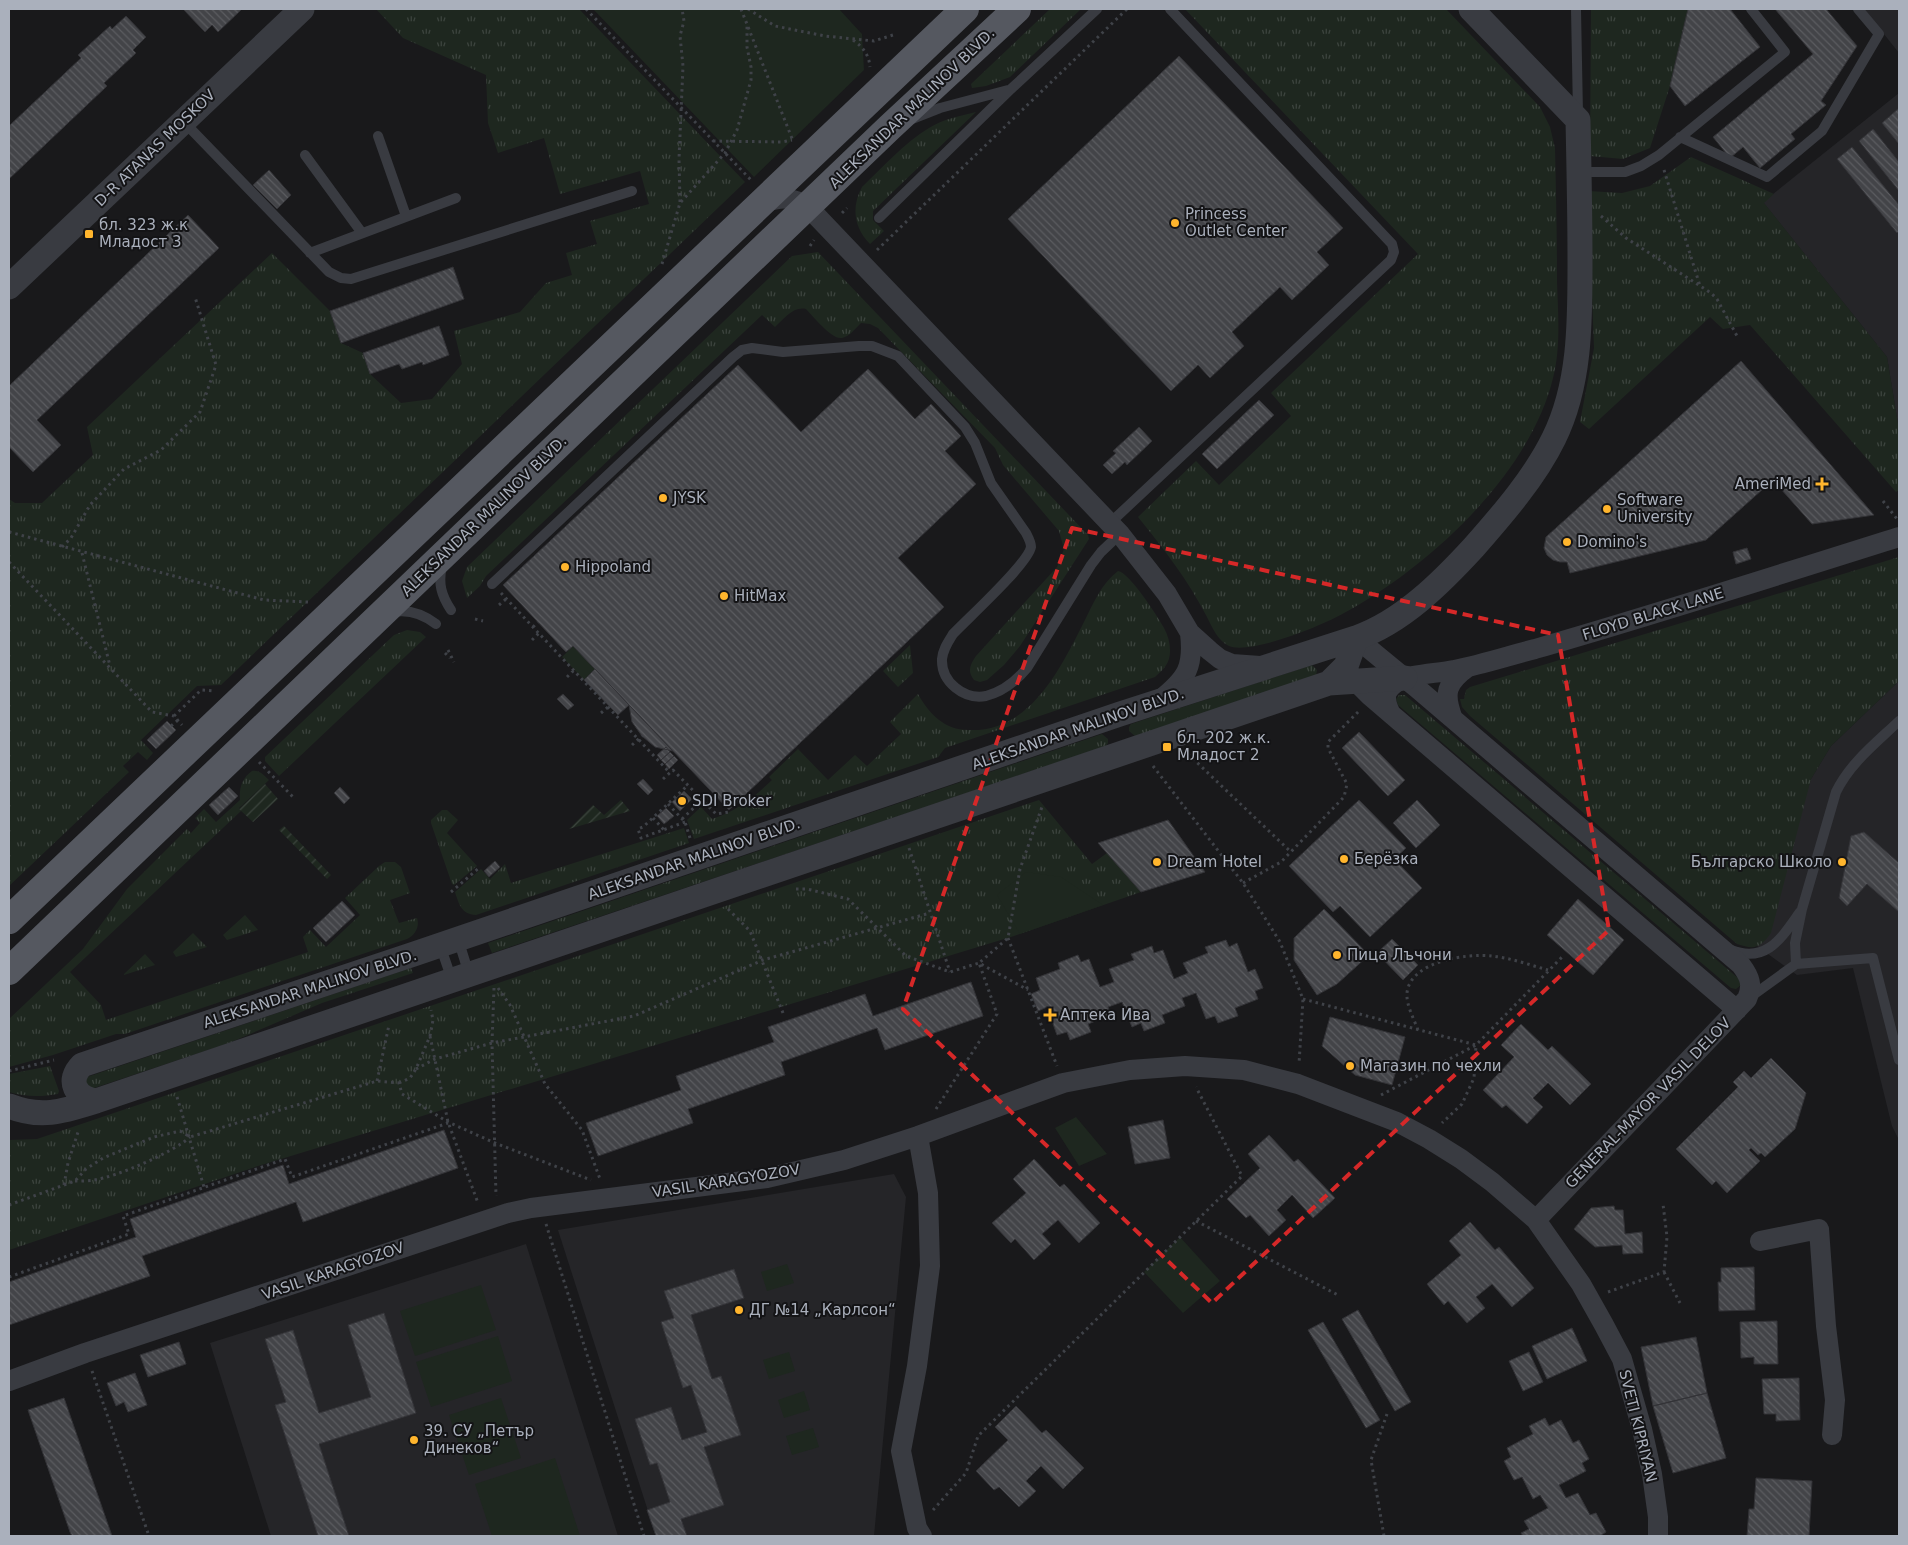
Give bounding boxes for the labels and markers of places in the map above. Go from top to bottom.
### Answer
place label: Princess Outlet Center [1185,205,1288,240]
place label: бл. 323 ж.к Младост 3 [99,216,188,251]
marker: Princess Outlet Center [1169,217,1181,229]
marker: бл. 323 ж.к Младост 3 [83,228,95,240]
place label: AmeriMed [1735,475,1811,493]
marker: AmeriMed [1815,477,1829,491]
place label: JYSK [672,489,707,507]
place label: Software University [1617,491,1693,526]
marker: JYSK [657,492,669,504]
marker: Software University [1601,503,1613,515]
place label: Domino's [1577,533,1647,551]
marker: Domino's [1561,536,1573,548]
place label: Hippoland [575,558,651,576]
marker: Hippoland [559,561,571,573]
place label: HitMax [734,587,786,605]
marker: HitMax [718,590,730,602]
place label: бл. 202 ж.к. Младост 2 [1177,729,1271,764]
marker: бл. 202 ж.к. Младост 2 [1161,741,1173,753]
place label: SDI Broker [692,792,772,810]
marker: SDI Broker [676,795,688,807]
place label: Берёзка [1354,850,1419,868]
place label: Dream Hotel [1167,853,1262,871]
marker: Берёзка [1338,853,1350,865]
place label: Българско Школо [1691,853,1832,871]
marker: Dream Hotel [1151,856,1163,868]
marker: Българско Школо [1836,856,1848,868]
place label: Пица Лъчони [1347,946,1452,964]
marker: Пица Лъчони [1331,949,1343,961]
place label: Аптека Ива [1060,1006,1150,1024]
marker: Аптека Ива [1044,1009,1056,1021]
place label: Магазин по чехли [1360,1057,1502,1075]
marker: Магазин по чехли [1344,1060,1356,1072]
place label: ДГ №14 „Карлсон“ [749,1301,896,1319]
marker: ДГ №14 „Карлсон“ [733,1304,745,1316]
place label: 39. СУ „Петър Динеков“ [424,1422,534,1457]
marker: 39. СУ „Петър Динеков“ [408,1434,420,1446]

